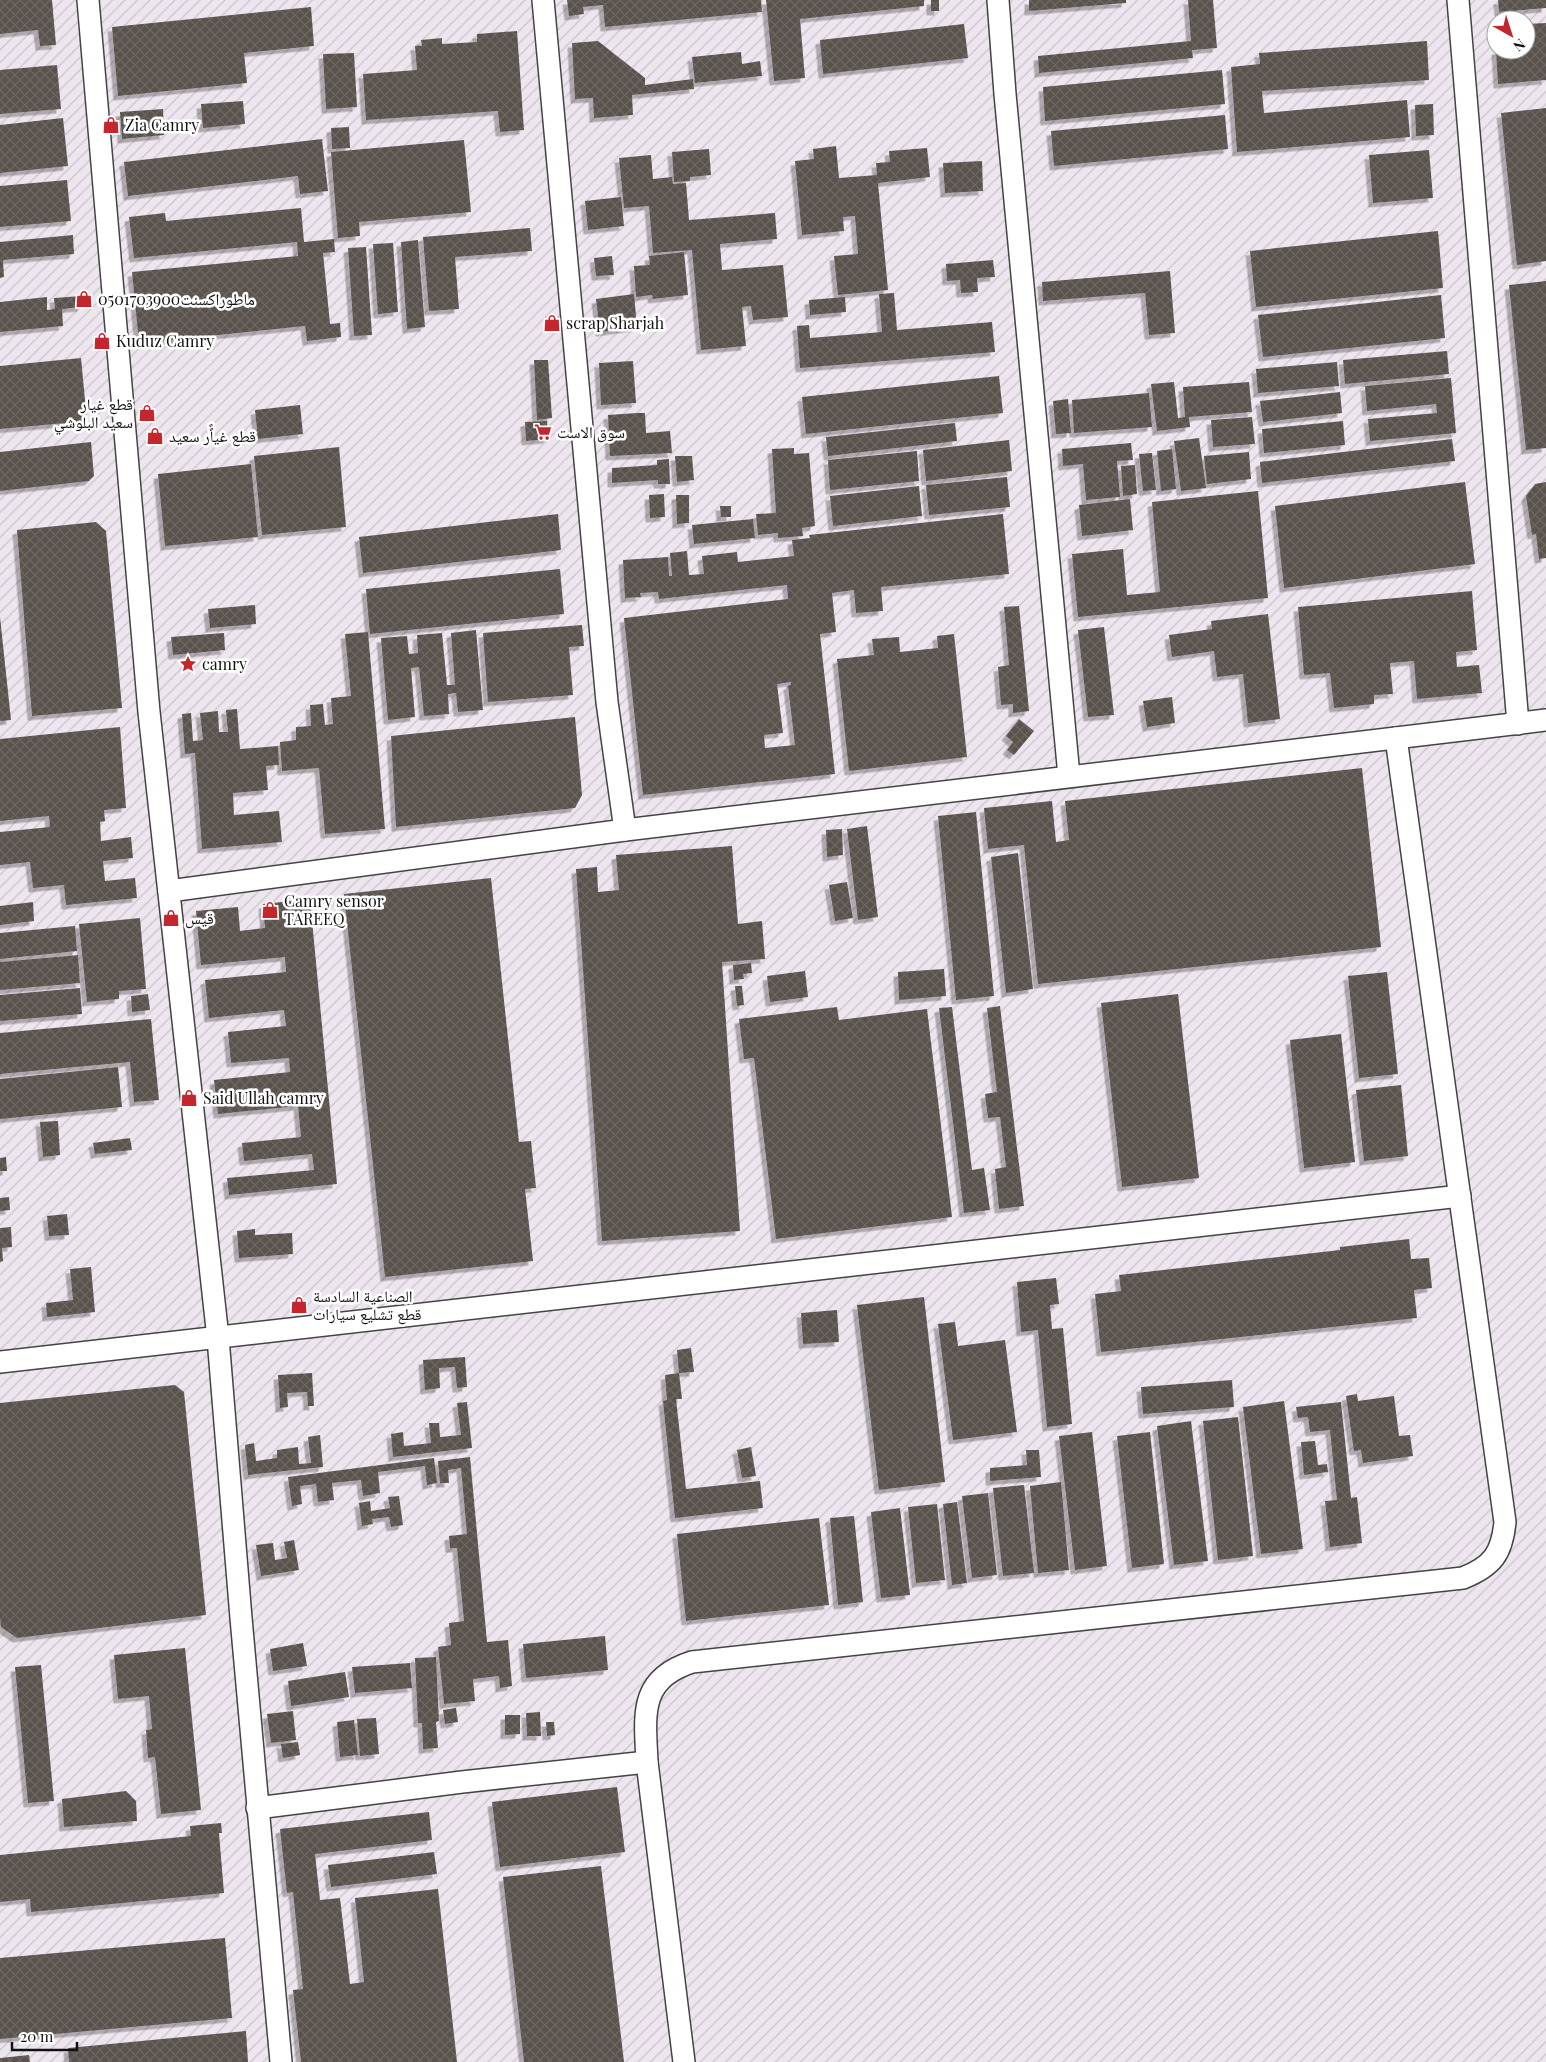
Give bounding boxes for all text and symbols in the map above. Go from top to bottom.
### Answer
north arrow [1486,10,1536,60]
text: N [1510,35,1529,56]
place label: Zia Camry [125,114,199,135]
shop icon: Zia Camry [101,115,121,135]
place label: ماطوراكسنت0501703900 [98,288,255,309]
shop icon: ماطوراكسنت0501703900 [74,289,94,309]
place label: scrap Sharjah [566,312,665,333]
shop icon: scrap Sharjah [542,313,562,333]
place label: Kuduz Camry [116,330,214,351]
shop icon: Kuduz Camry [92,331,112,351]
place label: قطع غيار سعيد البلوشي [54,393,133,435]
shop icon: قطع غيار سعيد البلوشي [137,403,157,423]
place label: سوق الاست [557,421,625,443]
supermarket icon: سوق الاست [533,422,553,442]
place label: قطع غياًًر سعيد [169,423,256,447]
shop icon: قطع غياًًر سعيد [145,426,165,446]
place label: camry [202,653,247,674]
place icon: camry [178,654,198,674]
place label: Camry sensor TAREEQ [284,890,384,929]
shop icon: Camry sensor TAREEQ [260,900,280,920]
place label: قيس [185,907,214,929]
shop icon: قيس [161,908,181,928]
place label: Said Ullah camry [203,1087,324,1108]
shop icon: Said Ullah camry [179,1088,199,1108]
place label: الصناعية السادسة قطع تشليع سيارات [313,1285,421,1325]
shop icon: الصناعية السادسة قطع تشليع سيارات [289,1295,309,1315]
scale bar [12,2020,78,2052]
text: 20 m [20,2026,54,2046]

